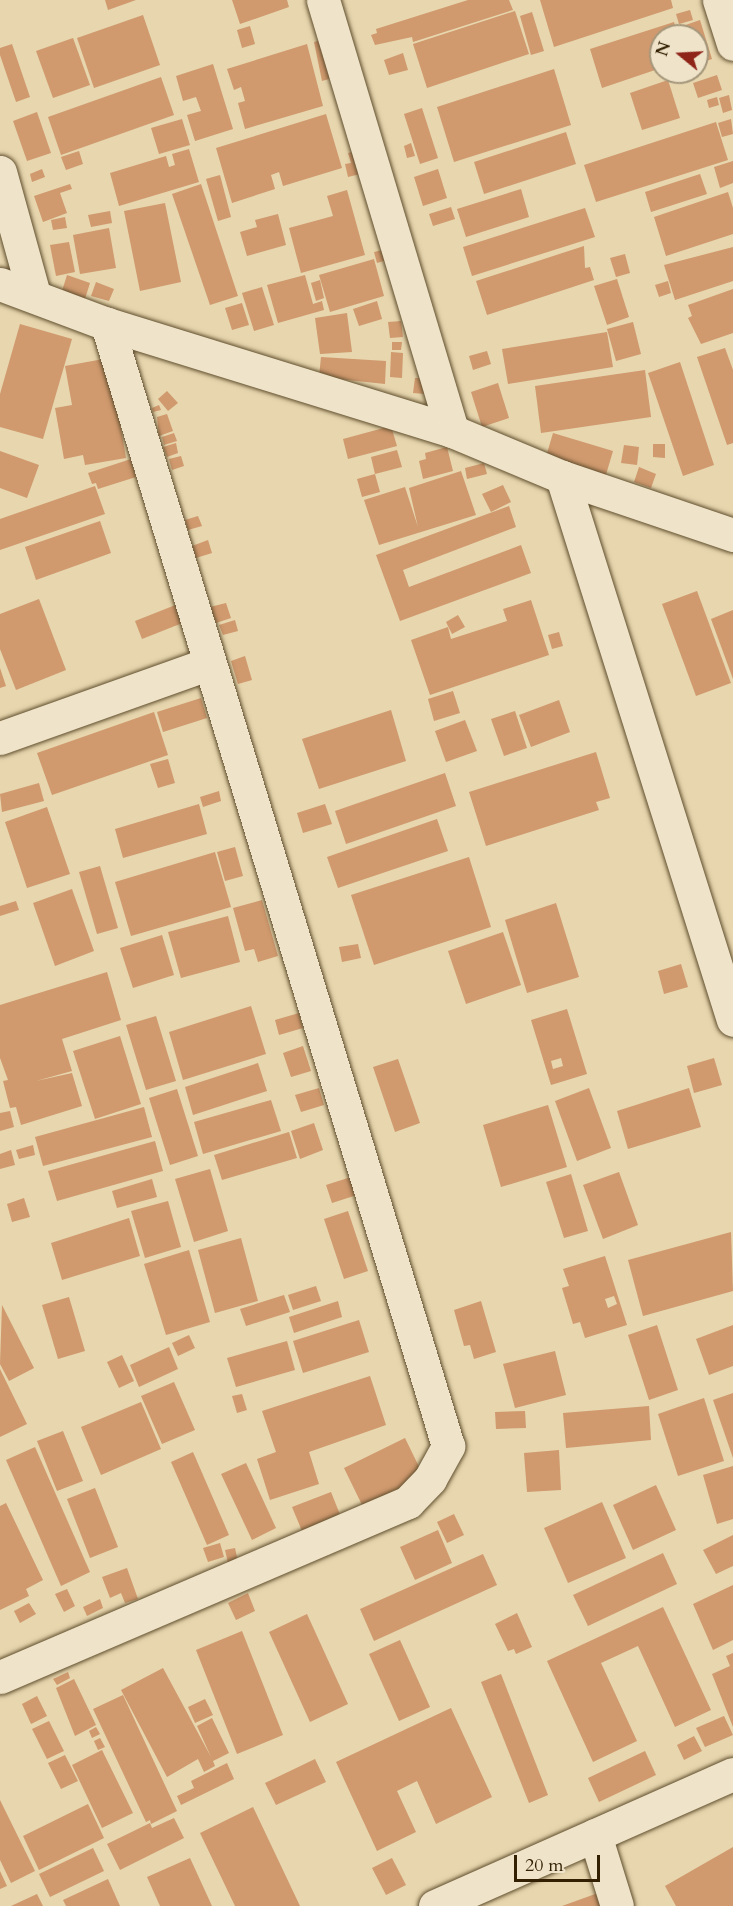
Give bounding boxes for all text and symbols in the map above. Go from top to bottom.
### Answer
north arrow [649,24,709,84]
text: N [651,39,676,59]
scale bar [517,1843,602,1881]
text: 20 m [525,1853,564,1878]

